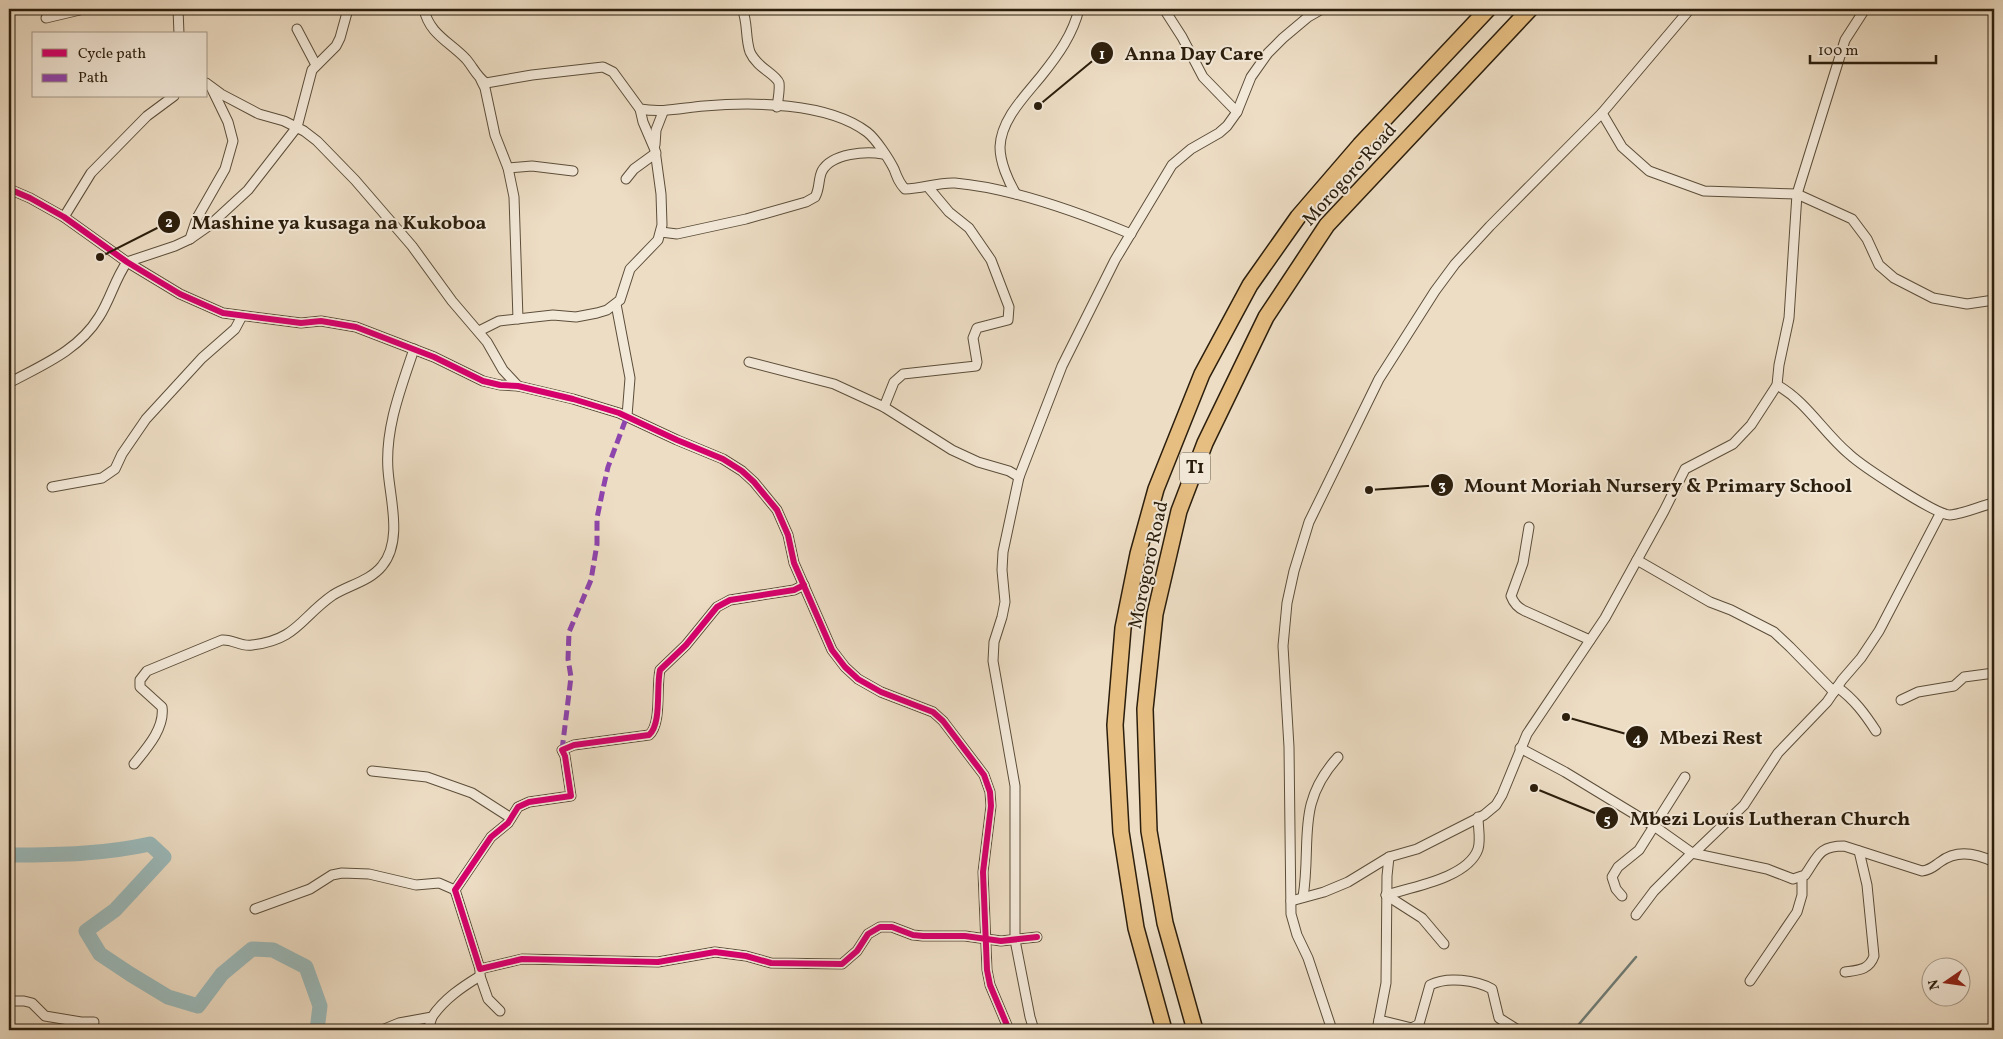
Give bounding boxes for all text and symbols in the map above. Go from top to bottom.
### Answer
legend [32,32,208,98]
scale bar [1810,32,1937,64]
callout: Anna Day Care [1090,36,1274,71]
text: Anna Day Care [1125,41,1263,69]
text: 100 m [1818,41,1858,62]
text: Cycle path [78,44,146,65]
text: 1 [1099,45,1105,66]
text: Path [78,68,108,89]
street label: Morogoro Road [1297,118,1403,232]
callout: Mashine ya kusaga na Kukoboa [156,204,496,239]
text: Mashine ya kusaga na Kukoboa [192,210,487,238]
text: 2 [165,213,173,234]
road number: T1 [1180,452,1210,483]
callout: Mount Moriah Nursery & Primary School [1429,467,1863,502]
text: Mount Moriah Nursery & Primary School [1464,473,1852,501]
text: 3 [1438,476,1446,497]
street label: Morogoro Road [1123,499,1175,631]
callout: Mbezi Rest [1624,720,1773,755]
text: Mbezi Rest [1659,725,1763,753]
text: 4 [1632,729,1642,750]
callout: Mbezi Louis Lutheran Church [1594,801,1920,836]
text: Mbezi Louis Lutheran Church [1630,806,1910,834]
text: 5 [1603,810,1611,831]
north arrow [1920,956,1970,1006]
text: N [1924,977,1945,992]

